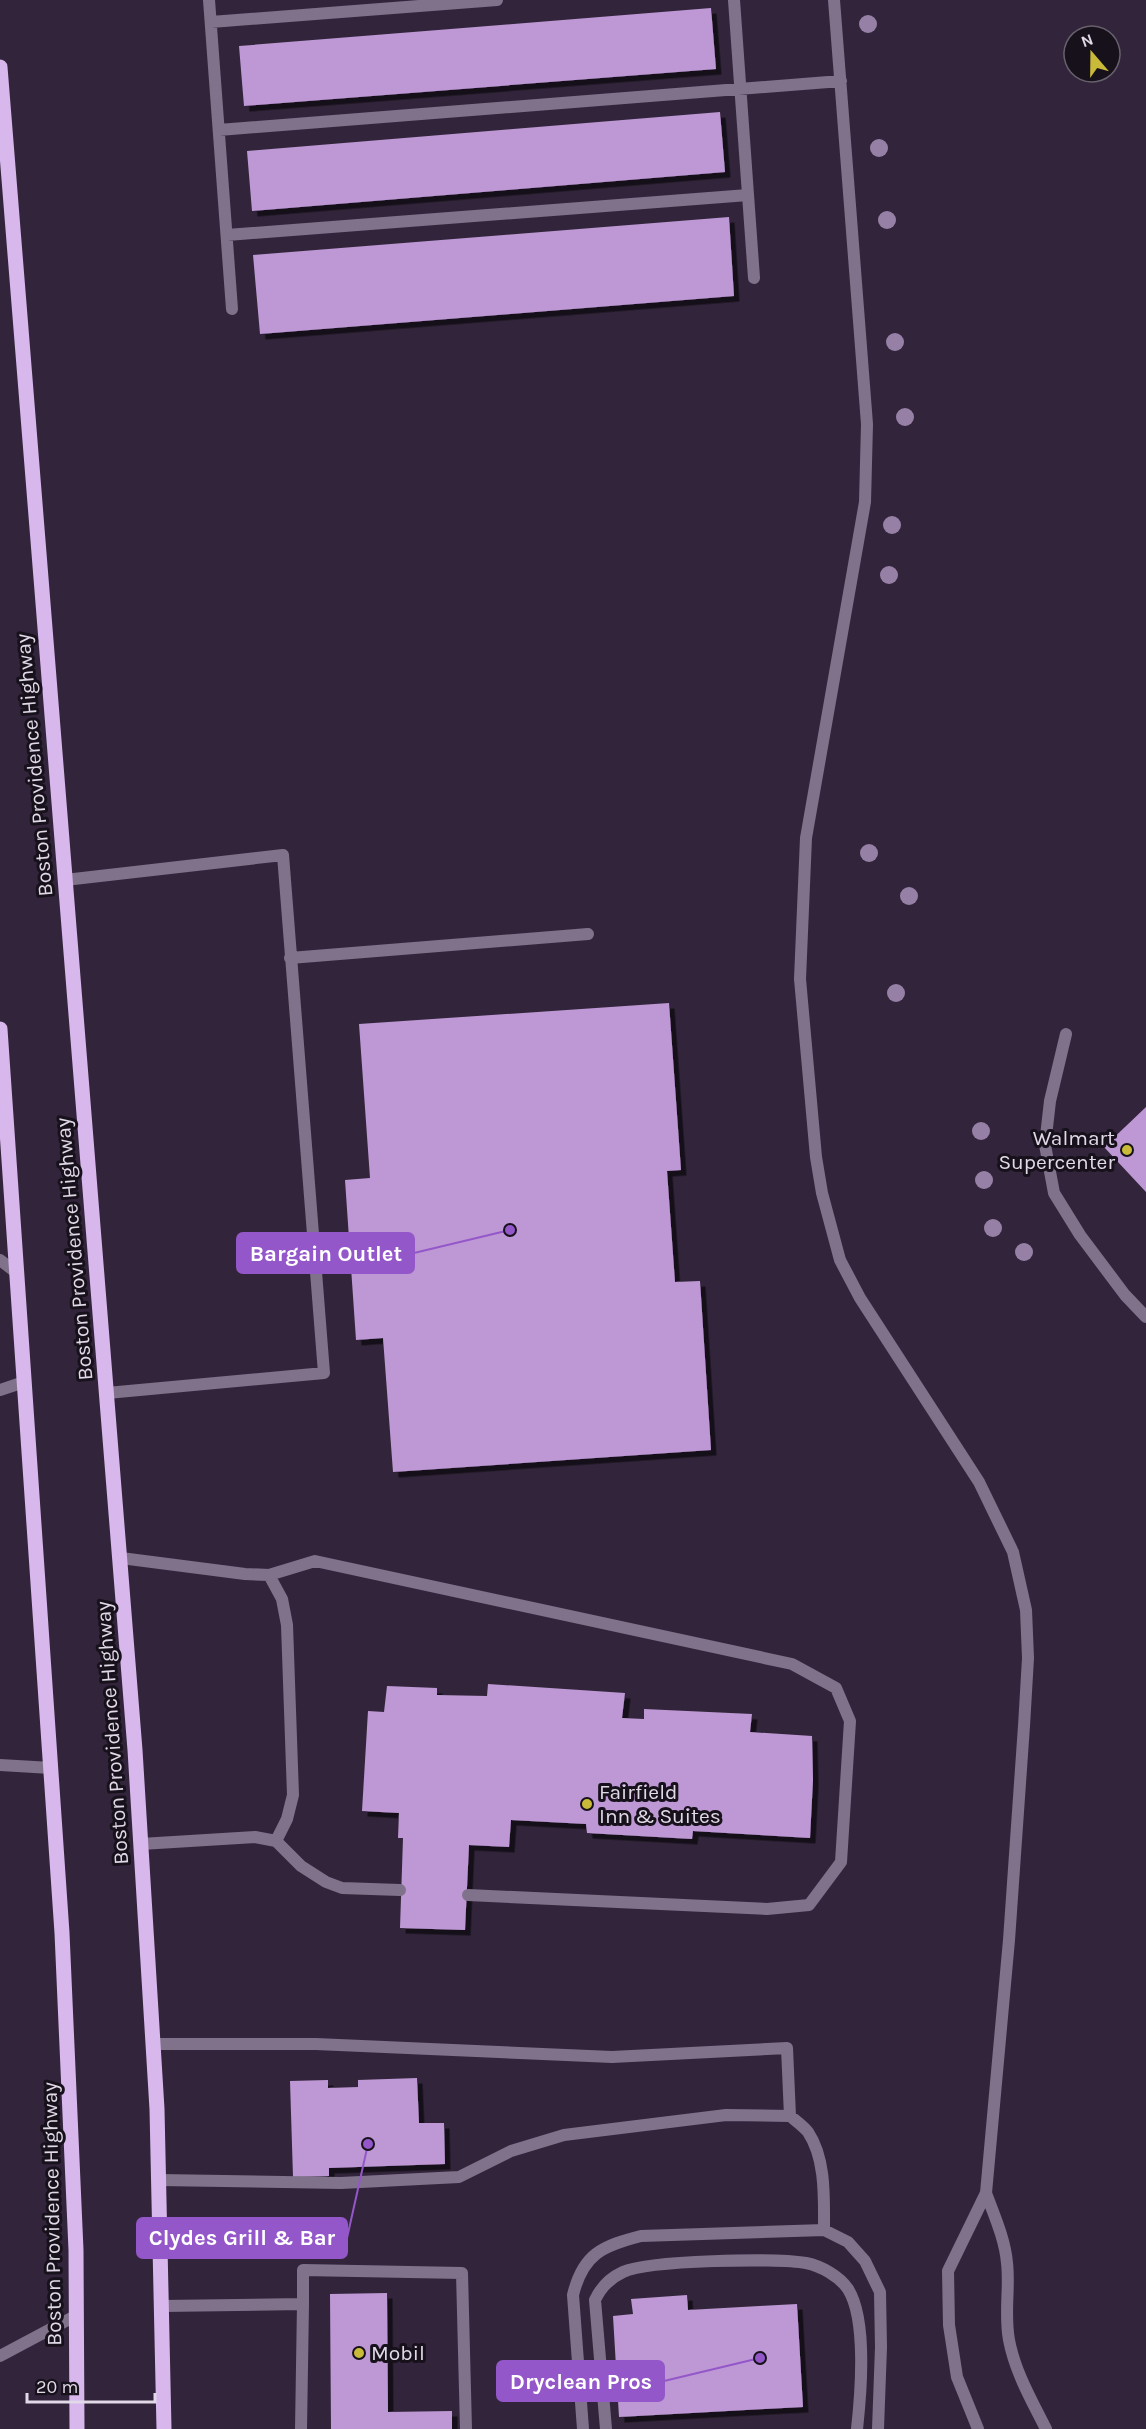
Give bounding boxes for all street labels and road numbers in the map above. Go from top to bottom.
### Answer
street label: Boston Providence Highway [11,632,57,898]
street label: Boston Providence Highway [51,1116,97,1382]
street label: Boston Providence Highway [91,1600,133,1866]
street label: Boston Providence Highway [38,2082,66,2346]

